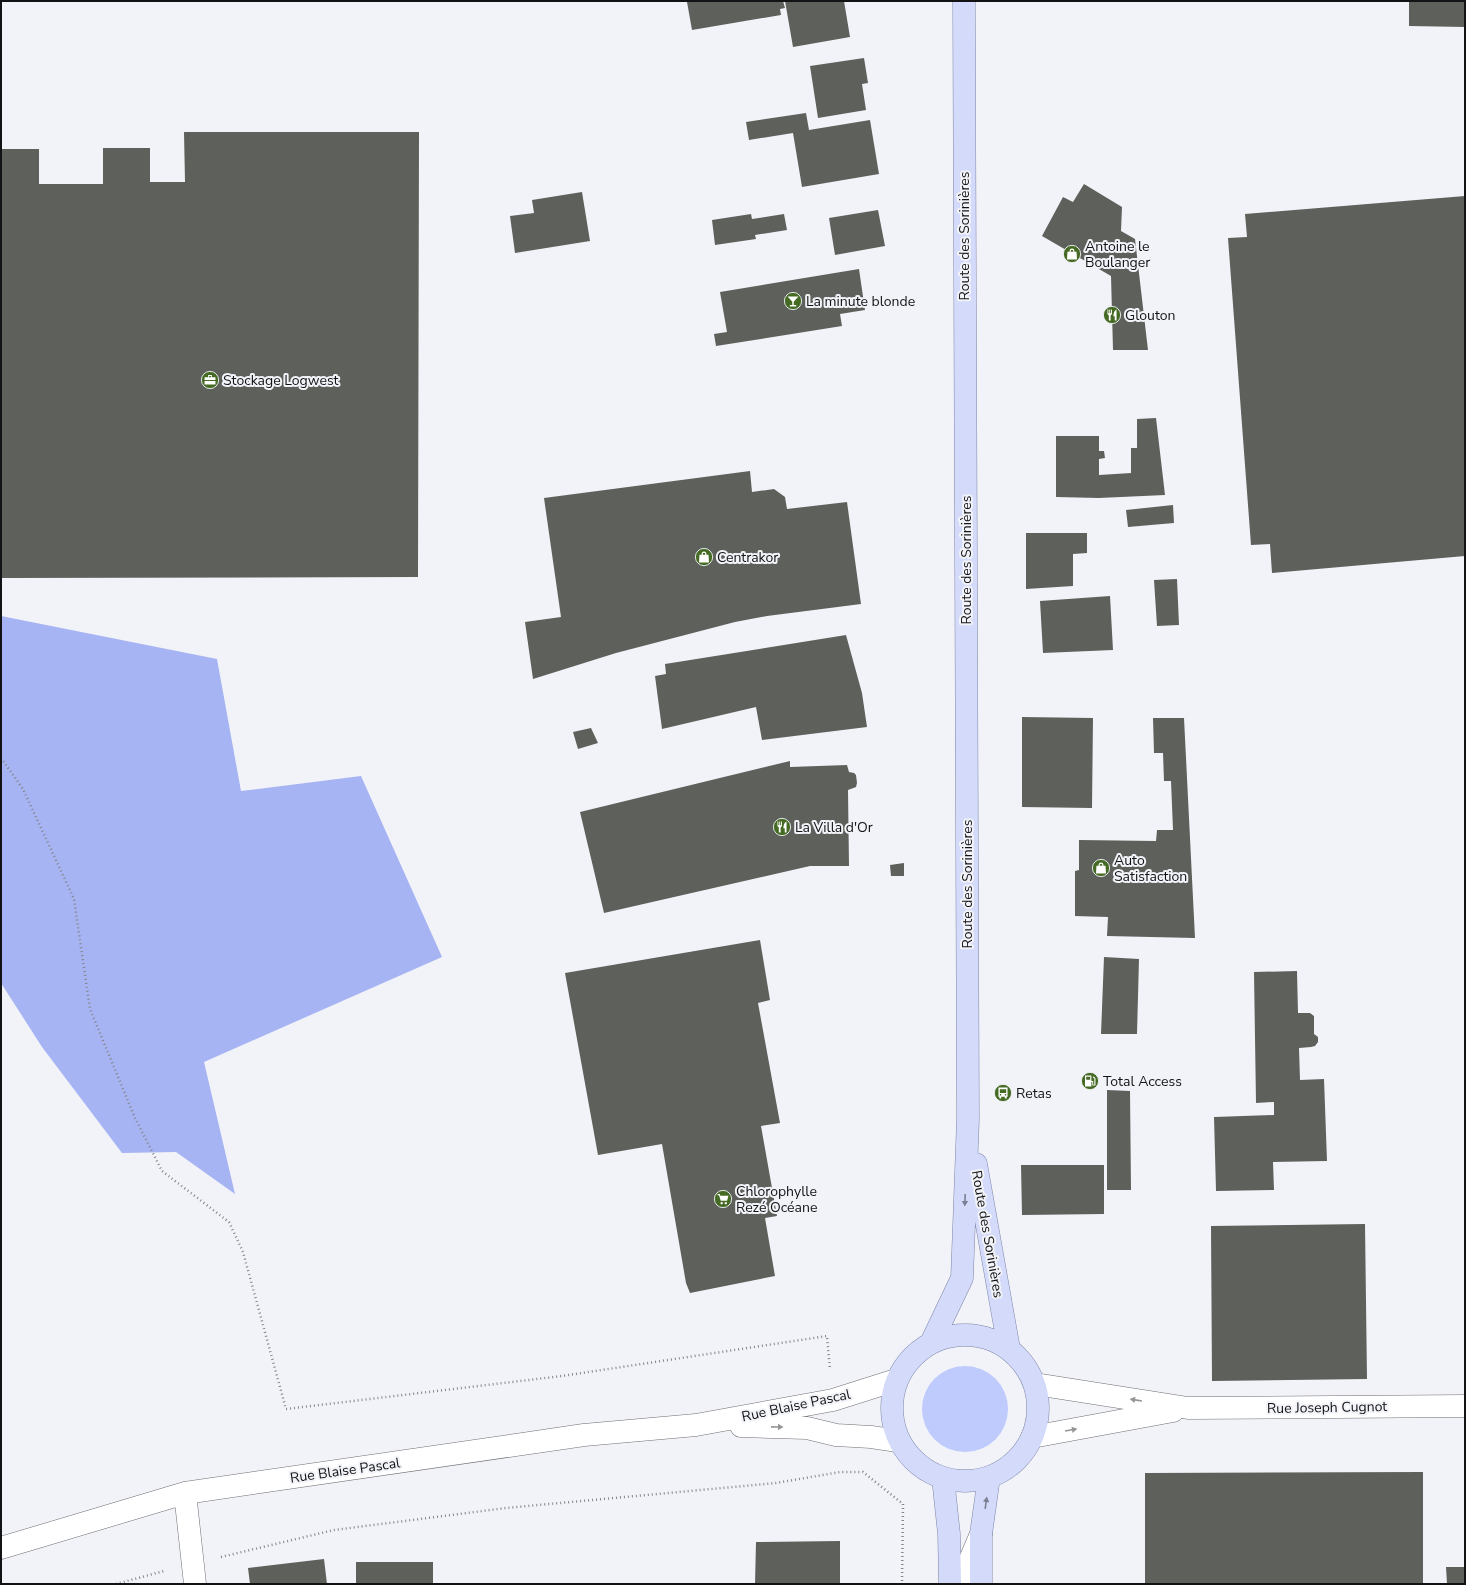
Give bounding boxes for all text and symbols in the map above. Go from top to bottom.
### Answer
street label: Route des Sorinières [955,171,974,301]
place label: Antoine le Boulanger [1085,237,1150,272]
shop icon: Antoine le Boulanger [1062,244,1082,264]
bar icon: La minute blonde [783,291,803,311]
place label: La minute blonde [806,292,915,311]
restaurant icon: Glouton [1102,305,1122,325]
place label: Glouton [1125,306,1175,325]
office icon: Stockage Logwest [200,370,220,390]
place label: Stockage Logwest [223,371,339,390]
street label: Route des Sorinières [957,495,976,625]
shop icon: Centrakor [694,547,714,567]
place label: Centrakor [717,548,778,567]
restaurant icon: La Villa d'Or [772,817,792,837]
place label: La Villa d'Or [795,818,873,837]
street label: Route des Sorinières [958,819,977,949]
place label: Auto Satisfaction [1114,851,1187,886]
shop icon: Auto Satisfaction [1091,858,1111,878]
fuel station icon: Total Access [1080,1071,1100,1091]
place label: Total Access [1103,1072,1182,1091]
bus stop icon: Retas [993,1083,1013,1103]
place label: Retas [1016,1084,1052,1103]
street label: Route des Sorinières [967,1169,1008,1300]
place label: Chlorophylle Rezé Océane [736,1182,817,1217]
supermarket icon: Chlorophylle Rezé Océane [713,1189,733,1209]
one-way arrow [962,1194,969,1206]
street label: Rue Blaise Pascal [740,1384,853,1426]
one-way arrow [1130,1397,1142,1403]
street label: Rue Joseph Cugnot [1267,1397,1387,1418]
one-way arrow [771,1424,784,1430]
one-way arrow [1065,1427,1077,1433]
street label: Rue Blaise Pascal [289,1453,402,1488]
one-way arrow [982,1497,989,1509]

